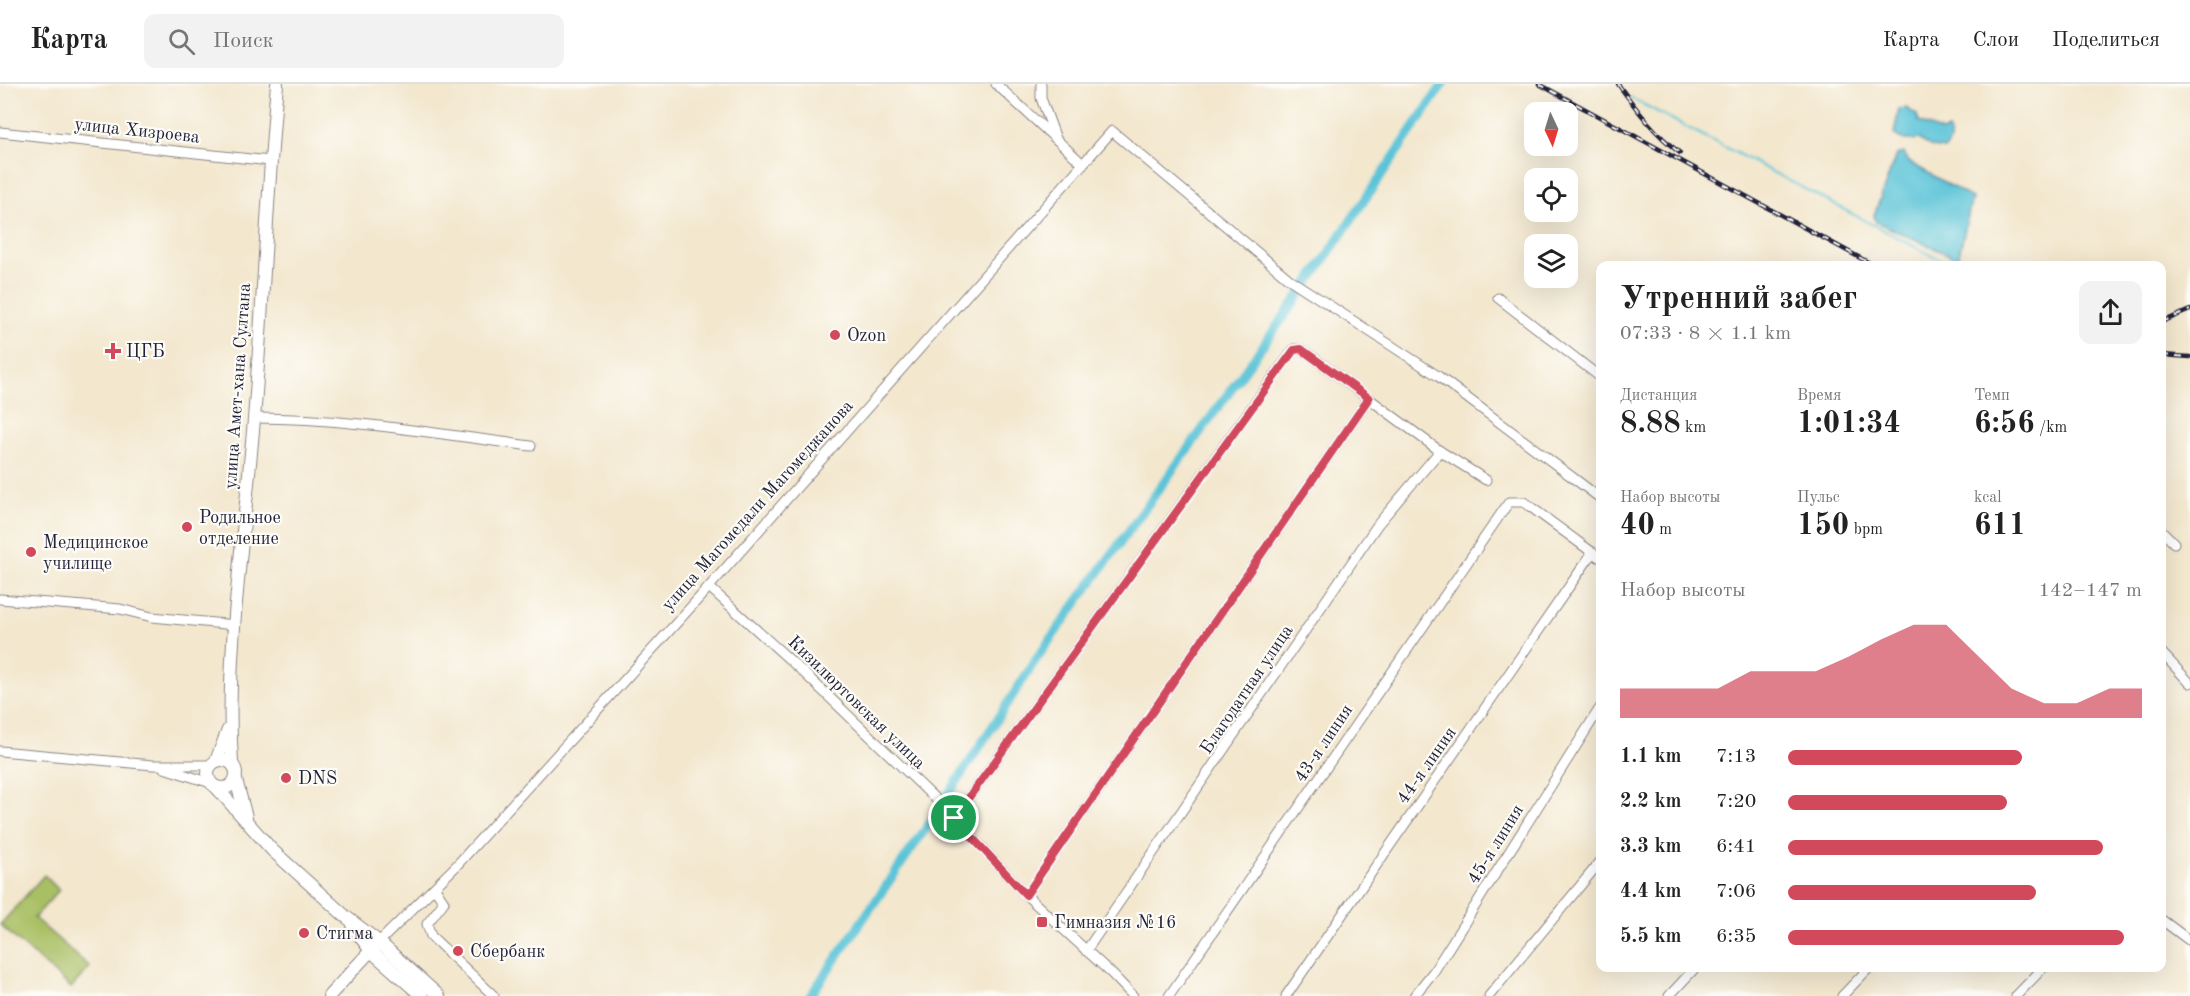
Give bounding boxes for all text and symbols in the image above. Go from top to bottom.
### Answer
search box [144,14,564,68]
icon: search [165,25,198,58]
text: Карта [30,27,108,55]
text: Поиск [213,30,274,52]
text: Карта [1883,30,1940,51]
text: Слои [1973,30,2019,51]
text: Поделиться [2052,30,2160,51]
north arrow [1524,102,1578,156]
map controls [1524,102,1578,288]
street label: улица Хизроева [73,115,201,147]
button: locate [1524,168,1578,222]
button: layers [1524,234,1578,288]
button: share [2079,281,2142,344]
street label: улица Амет-хана Султана [222,282,254,490]
text: Утренний забег [1620,283,1857,316]
text: 07:33 · 8 × 1.1 km [1620,324,1791,344]
place label: Ozon [847,327,886,345]
marker: Ozon [828,328,842,342]
marker: ЦГБ [104,342,122,360]
place label: ЦГБ [126,343,165,361]
text: Дистанция [1620,388,1697,404]
text: Время [1797,388,1841,404]
text: Темп [1974,388,2010,404]
street label: улица Магомедали Магомеджановa [659,397,857,614]
text: 8.88 [1620,409,1681,439]
text: 1:01:34 [1797,409,1901,439]
text: 6:56 [1974,409,2035,439]
text: km [1681,420,1706,436]
text: /km [2035,420,2067,436]
text: Набор высоты [1620,490,1720,506]
text: Пульс [1797,490,1840,506]
text: kcal [1974,490,2002,506]
place label: Родильное отделение [199,509,281,548]
text: 40 [1620,511,1655,541]
text: 150 [1797,511,1849,541]
text: 611 [1974,511,2026,541]
marker: Родильное отделение [180,520,194,534]
text: m [1655,522,1672,538]
text: bpm [1849,522,1883,538]
place label: Медицинское училище [43,534,148,573]
marker: Медицинское училище [24,545,38,559]
text: Набор высоты [1620,581,1746,601]
text: 142–147 m [2039,581,2142,601]
street label: Благодатная улица [1197,622,1297,757]
street label: Кизилюртовская улица [784,633,928,773]
street label: 43-я линия [1291,701,1356,786]
street label: 44-я линия [1394,724,1460,807]
text: 1.1 km [1620,747,1682,767]
text: 7:13 [1716,747,1756,767]
place label: DNS [298,770,337,788]
marker: DNS [279,771,293,785]
pin [928,792,979,843]
text: 2.2 km [1620,792,1682,812]
text: 7:20 [1716,792,1756,812]
icon: arrive [937,801,970,834]
street label: 45-я линия [1464,802,1527,887]
text: 3.3 km [1620,837,1682,857]
text: 6:41 [1716,837,1756,857]
text: 4.4 km [1620,882,1682,902]
text: 7:06 [1716,882,1756,902]
place label: Гимназия №16 [1054,914,1177,932]
marker: Гимназия №16 [1035,915,1049,929]
place label: Стигма [316,925,373,943]
marker: Стигма [297,926,311,940]
text: 5.5 km [1620,927,1682,947]
text: 6:35 [1716,927,1756,947]
place label: Сбербанк [470,943,545,961]
marker: Сбербанк [451,944,465,958]

